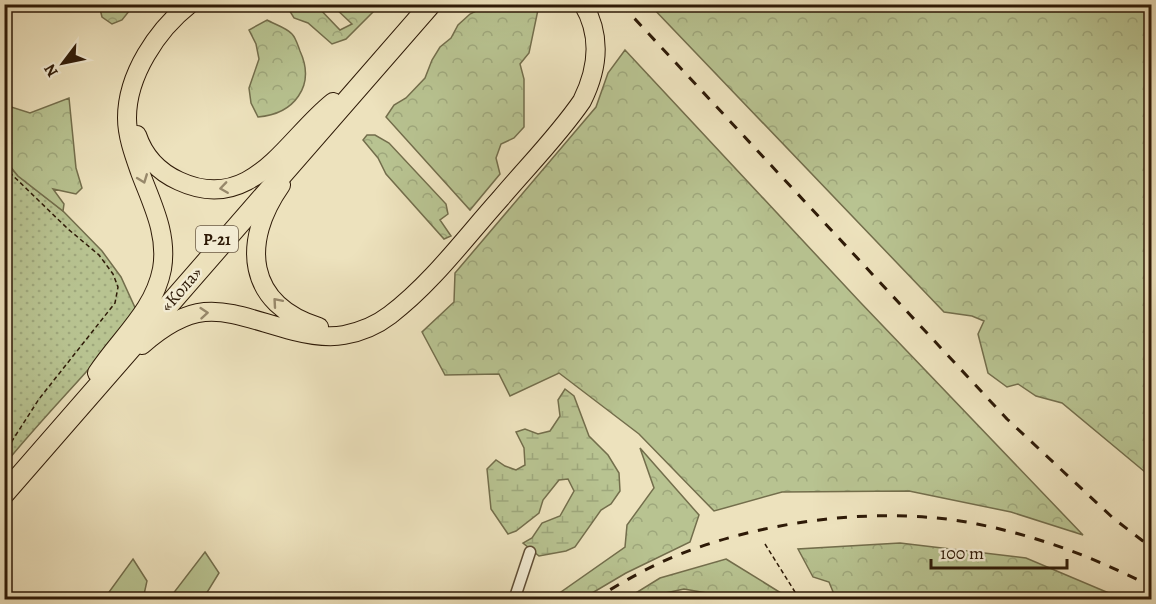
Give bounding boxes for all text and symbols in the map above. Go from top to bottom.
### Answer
north arrow [33,33,93,93]
text: N [39,59,64,81]
one-way arrow [135,173,148,183]
one-way arrow [219,181,228,193]
road number: Р-21 [196,226,238,252]
street label: «Кола» [155,261,208,317]
one-way arrow [273,298,284,308]
one-way arrow [199,307,208,320]
scale bar [931,532,1068,570]
text: 100 m [940,541,984,565]

